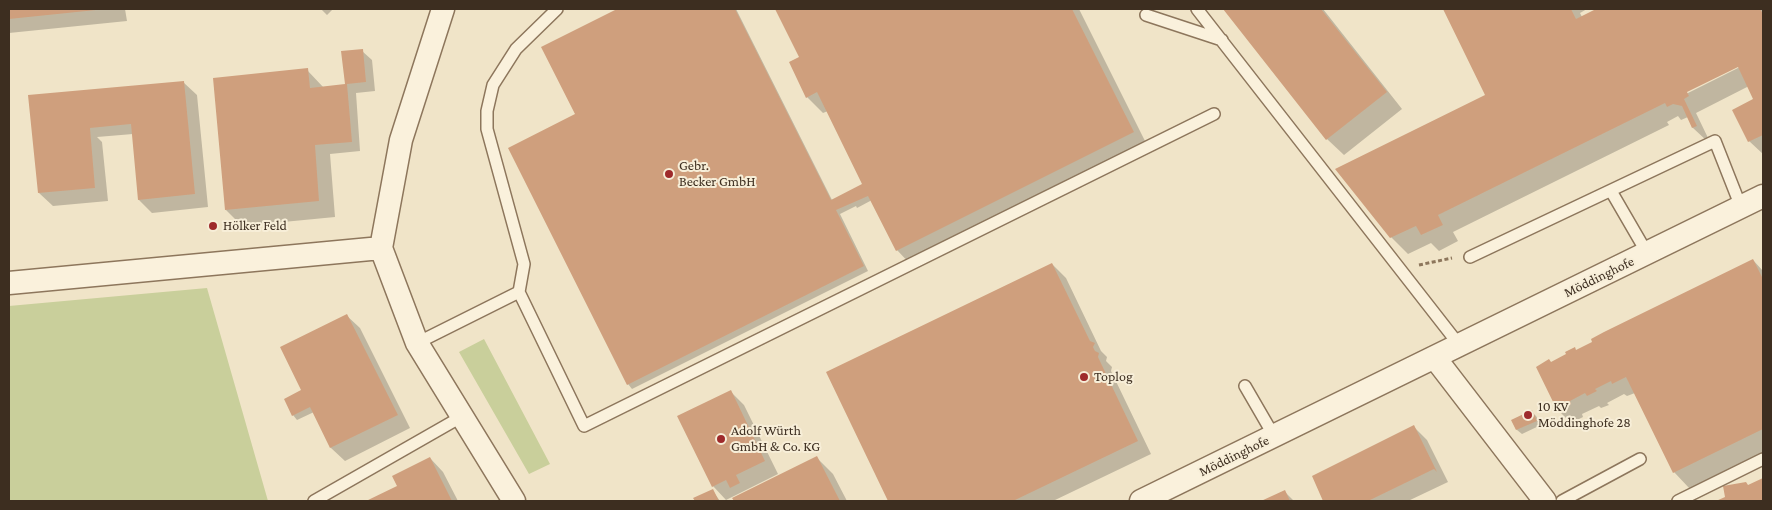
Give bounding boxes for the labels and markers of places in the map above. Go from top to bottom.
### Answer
place label: Gebr. Becker GmbH [679,158,755,190]
marker: Gebr. Becker GmbH [663,168,675,180]
place label: Hölker Feld [223,218,287,234]
marker: Hölker Feld [207,220,219,232]
place label: Toplog [1094,369,1133,385]
marker: Toplog [1078,371,1090,383]
place label: 10 KV Möddinghofe 28 [1538,399,1631,432]
marker: 10 KV Möddinghofe 28 [1522,409,1534,421]
place label: Adolf Würth GmbH & Co. KG [731,423,820,456]
marker: Adolf Würth GmbH & Co. KG [715,433,727,445]

